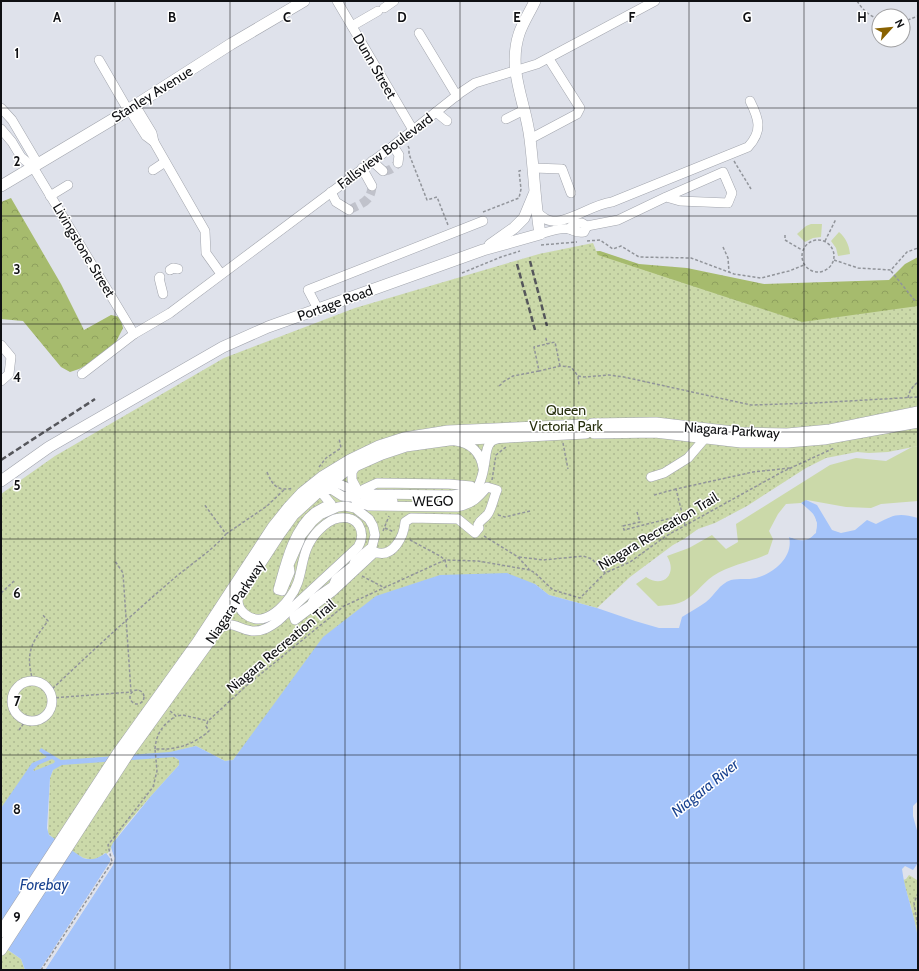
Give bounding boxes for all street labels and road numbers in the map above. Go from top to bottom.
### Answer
street label: Dunn Street [349,30,401,102]
street label: Stanley Avenue [108,62,196,126]
street label: Fallsview Boulevard [334,109,436,193]
street label: Livingstone Street [49,200,119,301]
street label: Portage Road [295,281,375,325]
street label: Niagara Parkway [683,418,781,442]
street label: Niagara Recreation Trail [595,488,722,574]
street label: WEGO [412,492,454,510]
street label: Niagara Parkway [201,557,269,647]
street label: Niagara Recreation Trail [223,595,340,697]

